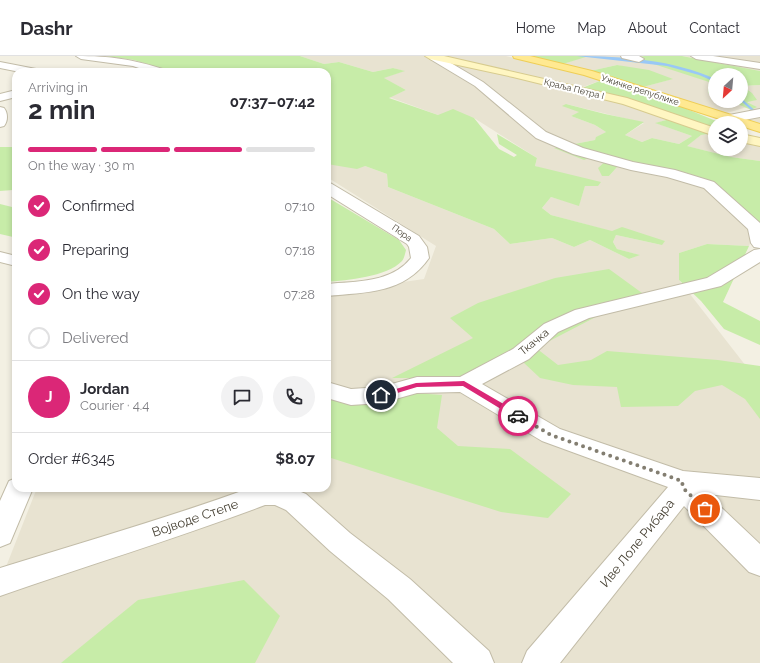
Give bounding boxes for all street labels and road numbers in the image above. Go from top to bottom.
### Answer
street label: Ужичке републике [600,73,681,108]
street label: Краља Петра I [543,77,605,101]
street label: Пора [390,223,414,244]
street label: Ткачка [516,326,552,358]
street label: Војводе Степе [150,496,240,540]
street label: Иве Лоле Рибара [597,496,677,590]

